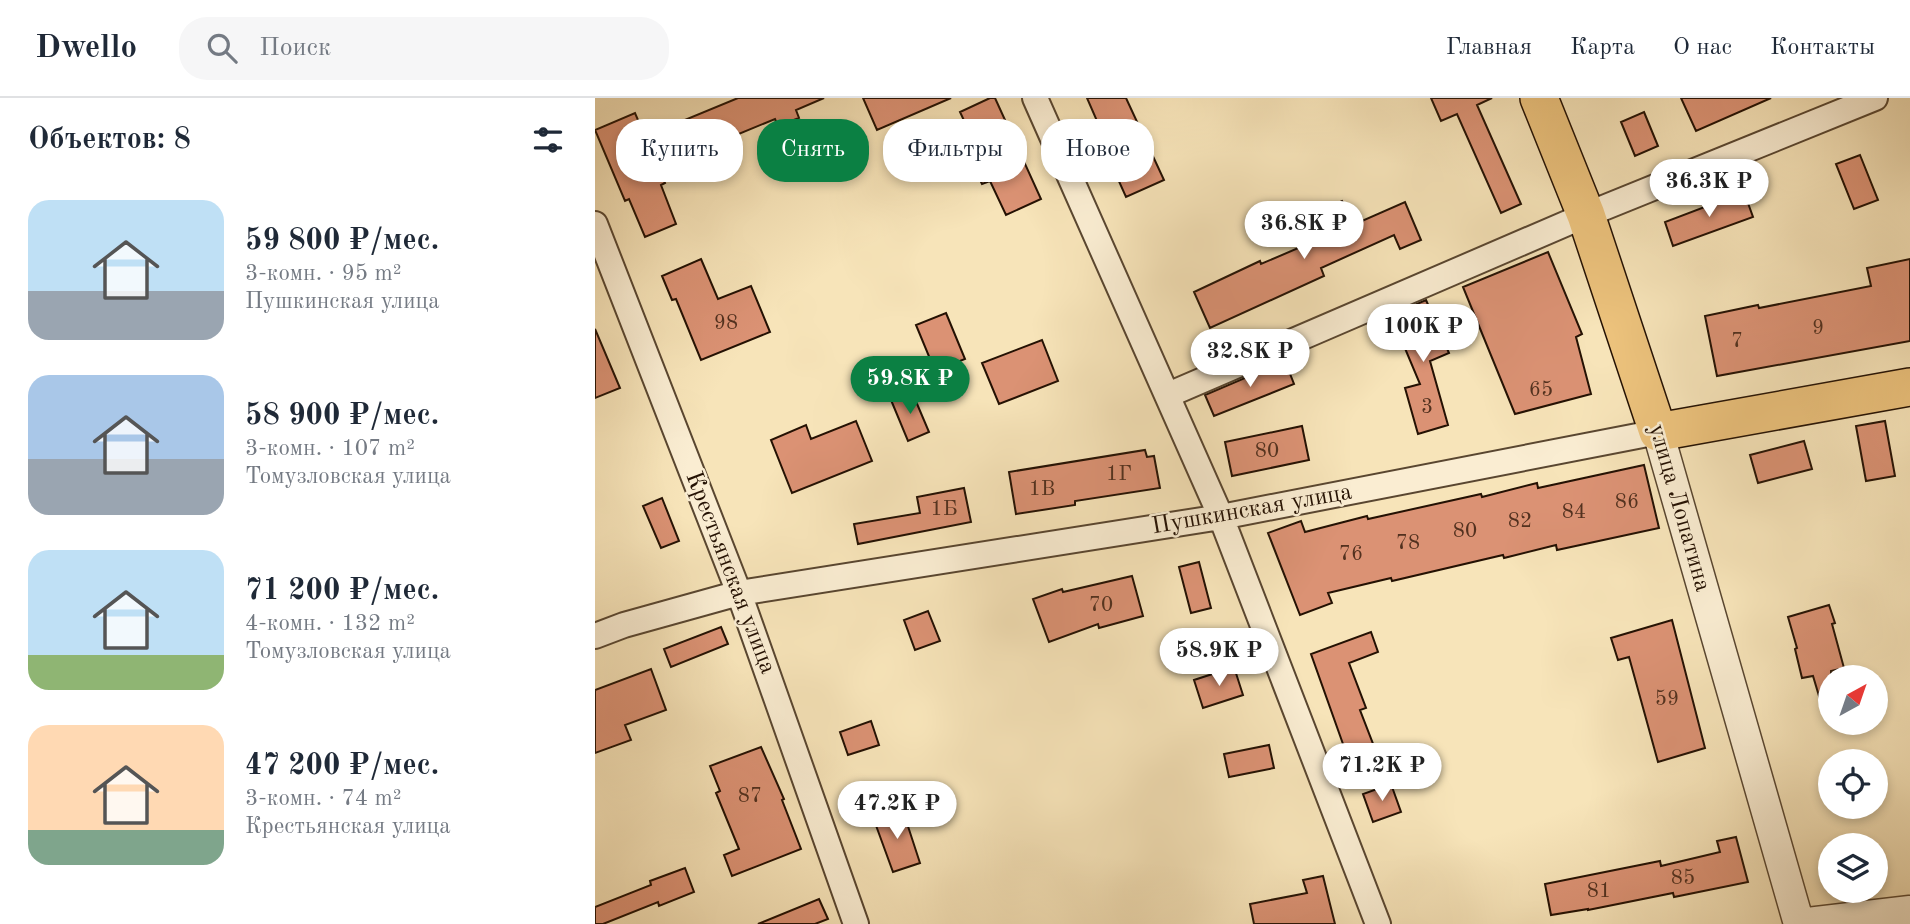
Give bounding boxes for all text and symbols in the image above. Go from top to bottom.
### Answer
search box [179,17,669,80]
icon: search [203,29,241,67]
text: Dwello [35,32,137,65]
text: Поиск [259,35,331,61]
text: Главная [1446,36,1532,60]
text: Карта [1570,36,1635,60]
text: О нас [1673,36,1732,60]
text: Контакты [1770,36,1875,60]
chip: Купить [616,119,743,182]
chip: Снять [757,119,869,182]
chip: Фильтры [883,119,1027,182]
chip: Новое [1041,119,1154,182]
icon: filters [529,121,567,159]
text: Объектов: 8 [28,125,191,155]
pin: 36.3K ₽ [1644,159,1774,219]
text: 36.3K ₽ [1666,170,1752,193]
pin: 36.8K ₽ [1239,202,1369,261]
text: 36.8K ₽ [1261,212,1347,235]
text: 59 800 ₽/мес. [245,226,439,256]
icon: home [84,228,168,312]
text: 3-комн. · 95 m² [245,262,402,285]
text: Пушкинская улица [245,290,440,313]
pin: 100K ₽ [1366,304,1480,364]
house number: 98 [714,313,738,334]
text: 100K ₽ [1383,315,1463,338]
house number: 9 [1812,318,1824,339]
pin: 32.8K ₽ [1185,330,1315,389]
house number: 7 [1731,331,1743,352]
text: 32.8K ₽ [1207,340,1293,363]
pin: 59.8K ₽ [845,356,975,416]
text: 59.8K ₽ [867,367,953,390]
house number: 65 [1529,380,1553,401]
house number: 3 [1421,397,1433,418]
text: 58 900 ₽/мес. [245,401,439,431]
icon: home [84,403,168,487]
street label: улица Лопатина [1644,422,1714,595]
text: 3-комн. · 107 m² [245,437,415,460]
house number: 80 [1255,441,1279,462]
house number: 1Г [1106,464,1132,485]
text: Томузловская улица [245,465,451,488]
street label: Крестьянская улица [680,469,780,678]
house number: 1В [1029,479,1055,500]
street label: Пушкинская улица [1150,481,1354,539]
house number: 86 [1615,492,1639,513]
house number: 1Б [930,499,958,520]
house number: 84 [1562,502,1586,523]
house number: 82 [1508,511,1532,532]
house number: 80 [1453,521,1477,542]
house number: 78 [1396,533,1420,554]
house number: 76 [1339,544,1363,565]
text: 71 200 ₽/мес. [245,576,439,606]
icon: home [84,578,168,662]
house number: 70 [1089,595,1113,616]
text: 4-комн. · 132 m² [245,612,415,635]
pin: 58.9K ₽ [1154,628,1284,688]
text: 58.9K ₽ [1176,639,1262,662]
text: Томузловская улица [245,640,451,663]
north arrow [1818,665,1888,735]
map controls [1818,665,1888,903]
house number: 59 [1655,689,1679,710]
pin: 71.2K ₽ [1317,744,1447,803]
button: locate [1818,749,1888,819]
text: 47 200 ₽/мес. [245,751,439,781]
icon: home [84,753,168,837]
text: 71.2K ₽ [1339,754,1425,777]
pin: 47.2K ₽ [832,782,962,841]
house number: 87 [738,786,762,807]
text: 3-комн. · 74 m² [245,787,402,810]
text: 47.2K ₽ [854,792,940,815]
text: Крестьянская улица [245,815,451,838]
button: layers [1818,833,1888,903]
house number: 85 [1671,868,1695,889]
house number: 81 [1587,881,1611,902]

